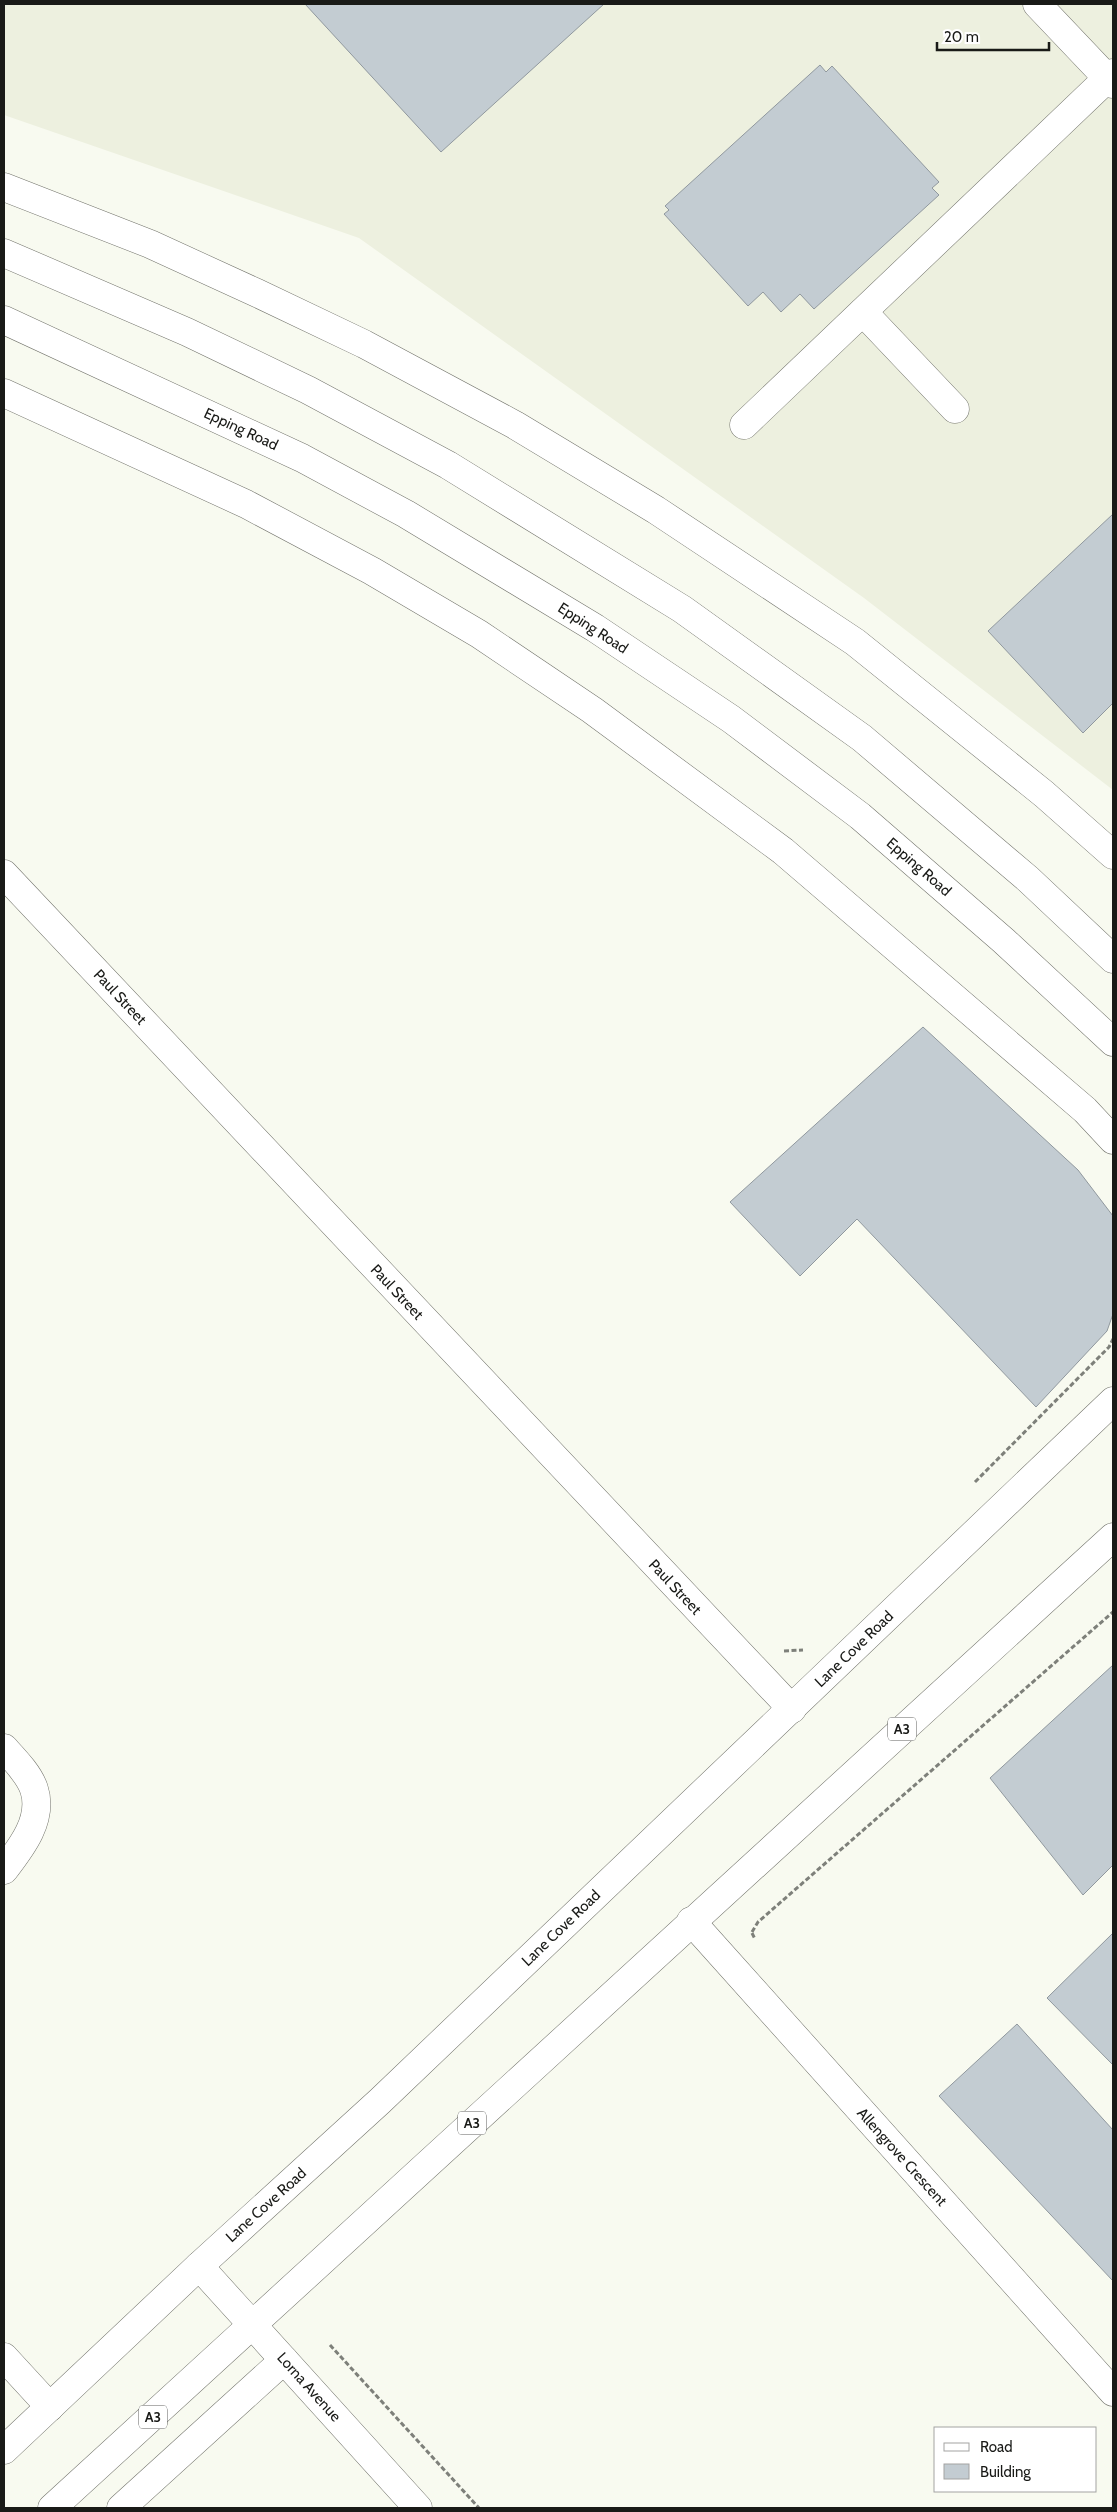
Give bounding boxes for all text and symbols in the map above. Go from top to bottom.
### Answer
scale bar [937,20,1050,52]
text: 20 m [944,28,979,46]
street label: Epping Road [201,404,281,454]
street label: Epping Road [555,599,631,657]
street label: Epping Road [883,834,955,900]
street label: Paul Street [90,966,150,1028]
street label: Paul Street [367,1261,427,1323]
street label: Paul Street [645,1556,705,1618]
street label: Lane Cove Road [811,1607,897,1691]
road number: A3 [888,1718,916,1740]
street label: Lane Cove Road [518,1886,604,1970]
street label: Allengrove Crescent [853,2104,951,2210]
road number: A3 [458,2112,486,2134]
street label: Lane Cove Road [222,2164,310,2246]
street label: Lorna Avenue [273,2349,345,2426]
road number: A3 [139,2406,167,2428]
legend [934,2427,1097,2492]
text: Road [980,2438,1013,2456]
text: Building [980,2463,1031,2481]

